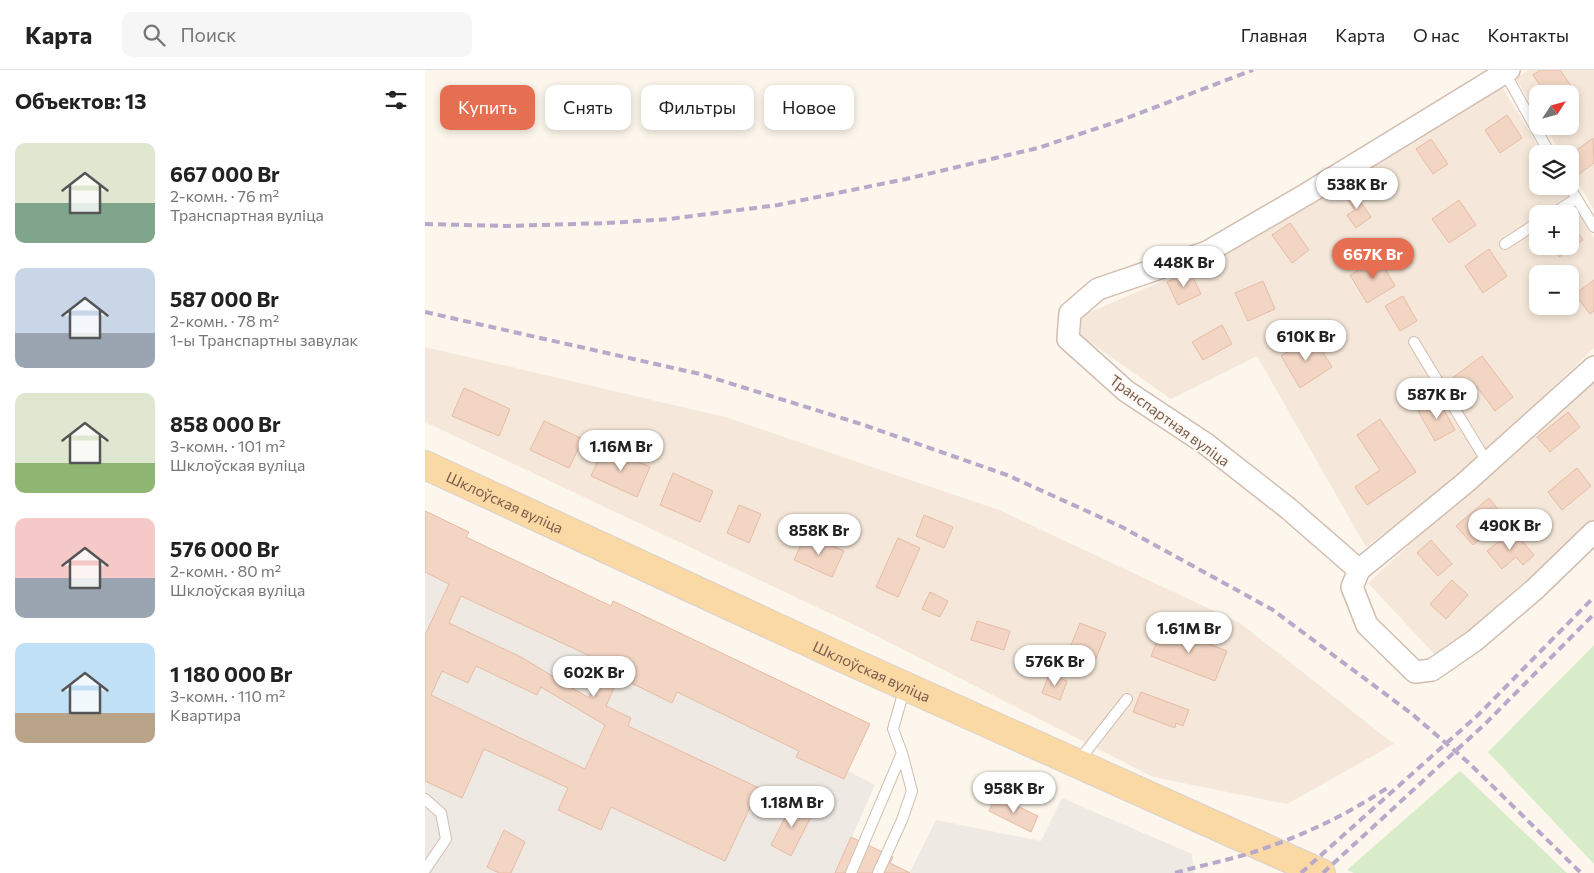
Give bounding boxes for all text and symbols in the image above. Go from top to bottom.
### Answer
search box [122,12,472,57]
text: Карта [25,20,92,49]
icon: search [140,21,168,49]
text: Поиск [180,23,236,46]
text: Главная [1241,24,1307,46]
text: Карта [1335,24,1385,46]
text: О нас [1413,24,1460,46]
text: Контакты [1488,24,1569,46]
chip: Купить [440,85,535,130]
chip: Снять [545,85,631,130]
chip: Фильтры [641,85,754,130]
chip: Новое [764,85,854,130]
north arrow [1529,85,1579,135]
map controls [1529,85,1579,315]
icon: filters [382,86,410,114]
text: Объектов: 13 [15,88,146,113]
button: layers [1529,145,1579,195]
text: 667 000 Br [170,161,280,186]
icon: home [55,163,115,223]
pin: 538K Br [1311,168,1403,210]
text: 538K Br [1327,174,1387,193]
text: 2-комн. · 76 m² [170,186,279,205]
text: Транспартная вуліца [170,205,324,224]
button: + [1529,205,1579,255]
pin: 667K Br [1327,238,1419,280]
text: 667K Br [1343,244,1403,263]
pin: 448K Br [1138,246,1230,288]
text: 448K Br [1154,252,1214,271]
button: − [1529,265,1579,315]
text: 587 000 Br [170,286,279,311]
icon: home [55,288,115,348]
text: 2-комн. · 78 m² [170,311,279,330]
pin: 610K Br [1260,320,1352,362]
text: 610K Br [1276,326,1336,345]
text: 1-ы Транспартны завулак [170,330,358,349]
street label: Транспартная вуліца [1106,370,1234,470]
pin: 587K Br [1391,378,1483,420]
text: 587K Br [1407,384,1467,403]
text: 858 000 Br [170,411,281,436]
icon: home [55,413,115,473]
pin: 1.16M Br [569,430,673,472]
text: 3-комн. · 101 m² [170,436,285,455]
text: 1.16M Br [589,436,653,455]
text: Шклоўская вуліца [170,455,305,474]
street label: Шклоўская вуліца [444,467,566,537]
pin: 490K Br [1464,508,1556,551]
pin: 858K Br [773,514,865,556]
text: 490K Br [1479,515,1541,534]
text: 858K Br [789,520,849,539]
text: 576 000 Br [170,536,279,561]
icon: home [55,538,115,598]
text: 2-комн. · 80 m² [170,561,281,580]
text: Шклоўская вуліца [170,580,305,599]
pin: 1.61M Br [1137,612,1241,654]
text: 1.61M Br [1157,618,1221,637]
street label: Шклоўская вуліца [810,637,933,705]
pin: 576K Br [1009,644,1101,687]
text: 576K Br [1025,651,1085,670]
pin: 602K Br [548,656,640,698]
text: 1 180 000 Br [170,661,292,686]
text: 602K Br [564,662,624,681]
icon: home [55,663,115,723]
text: 3-комн. · 110 m² [170,686,285,705]
text: Квартира [170,705,241,724]
pin: 958K Br [968,772,1060,814]
text: 958K Br [984,778,1044,797]
pin: 1.18M Br [740,786,844,828]
text: 1.18M Br [760,792,824,811]

